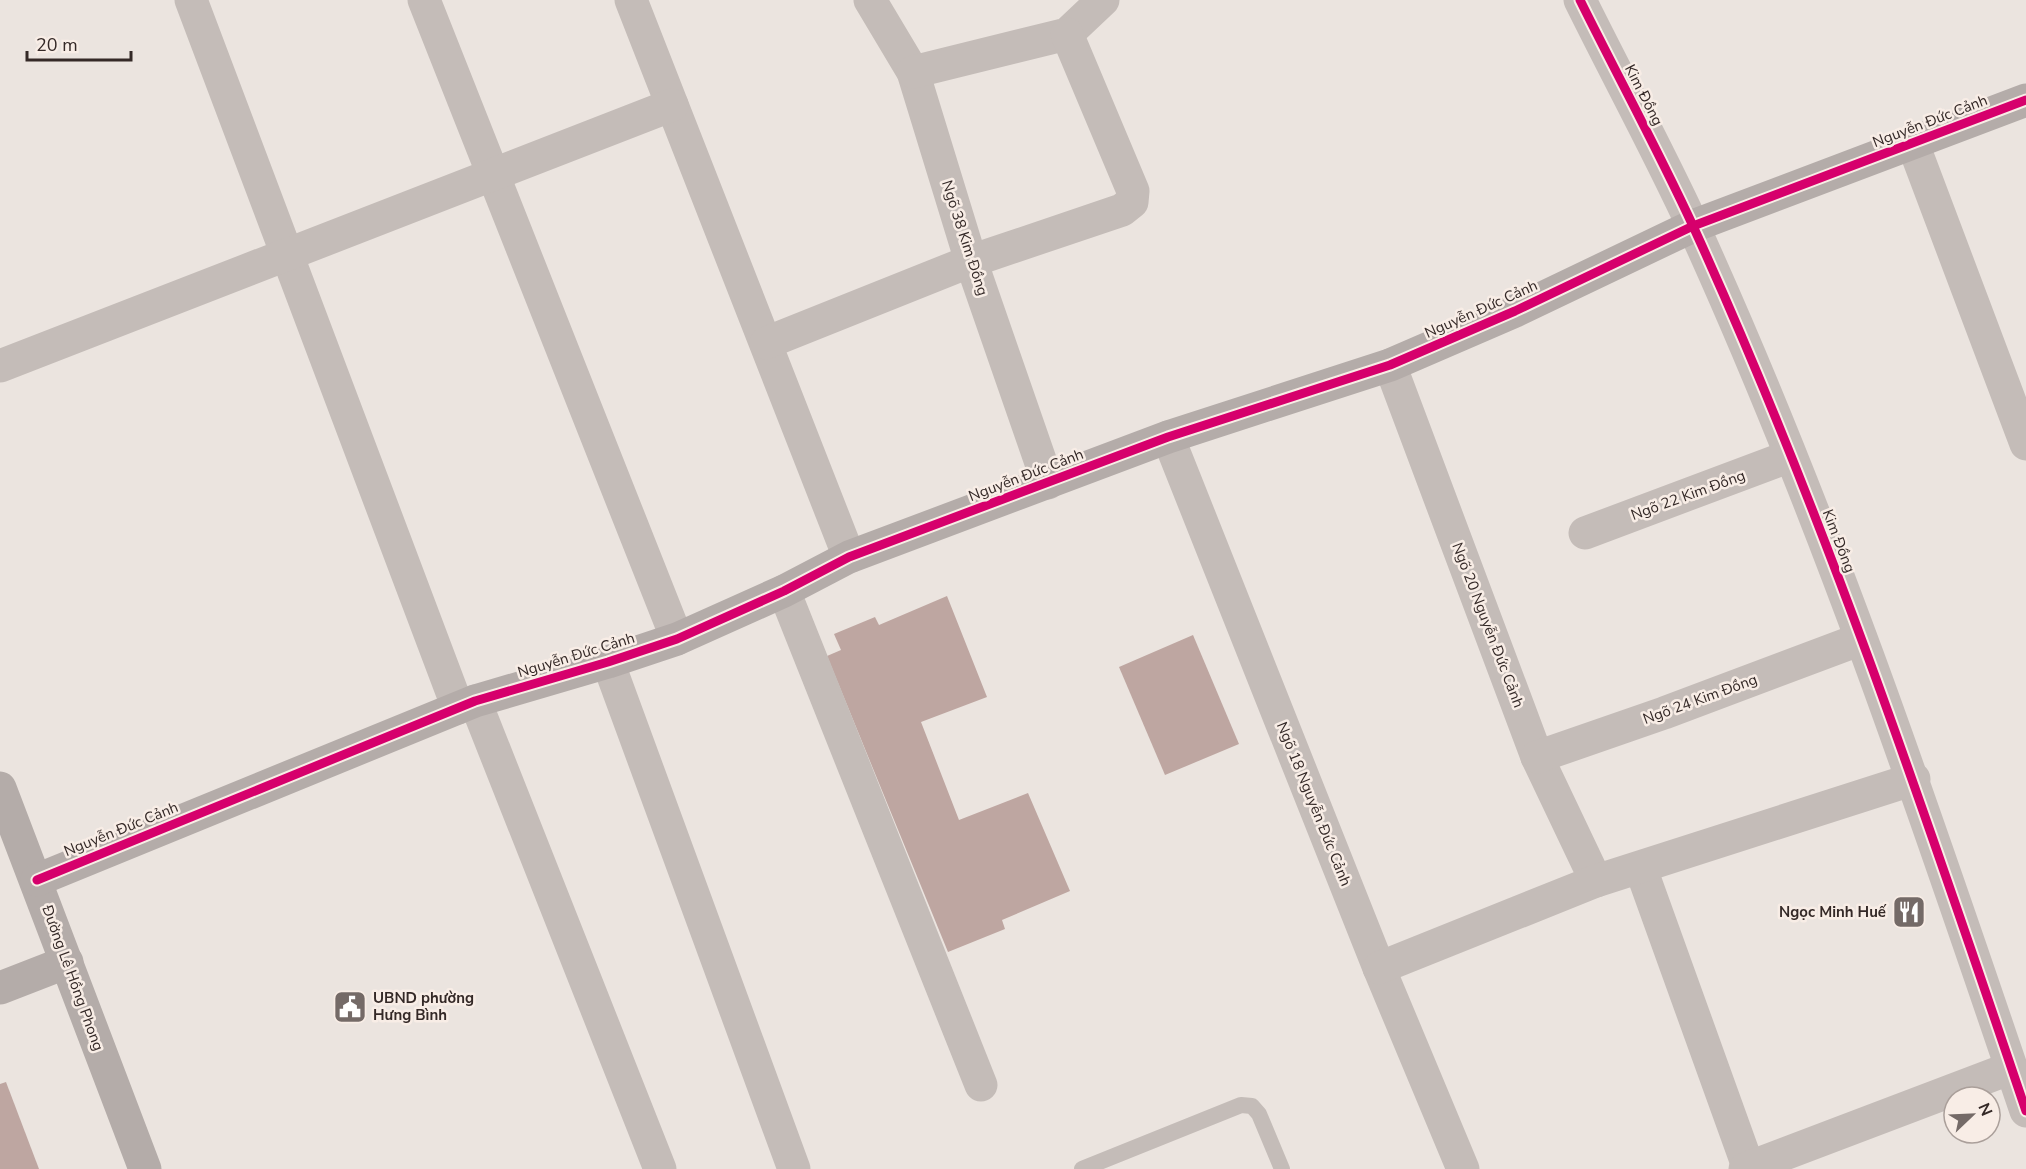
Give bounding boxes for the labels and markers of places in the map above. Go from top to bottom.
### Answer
restaurant icon: Ngọc Minh Huế [1891,894,1927,930]
place label: Ngọc Minh Huế [1779,902,1887,922]
place label: UBND phường Hưng Bình [373,988,474,1025]
public building icon: UBND phường Hưng Bình [332,989,368,1025]

